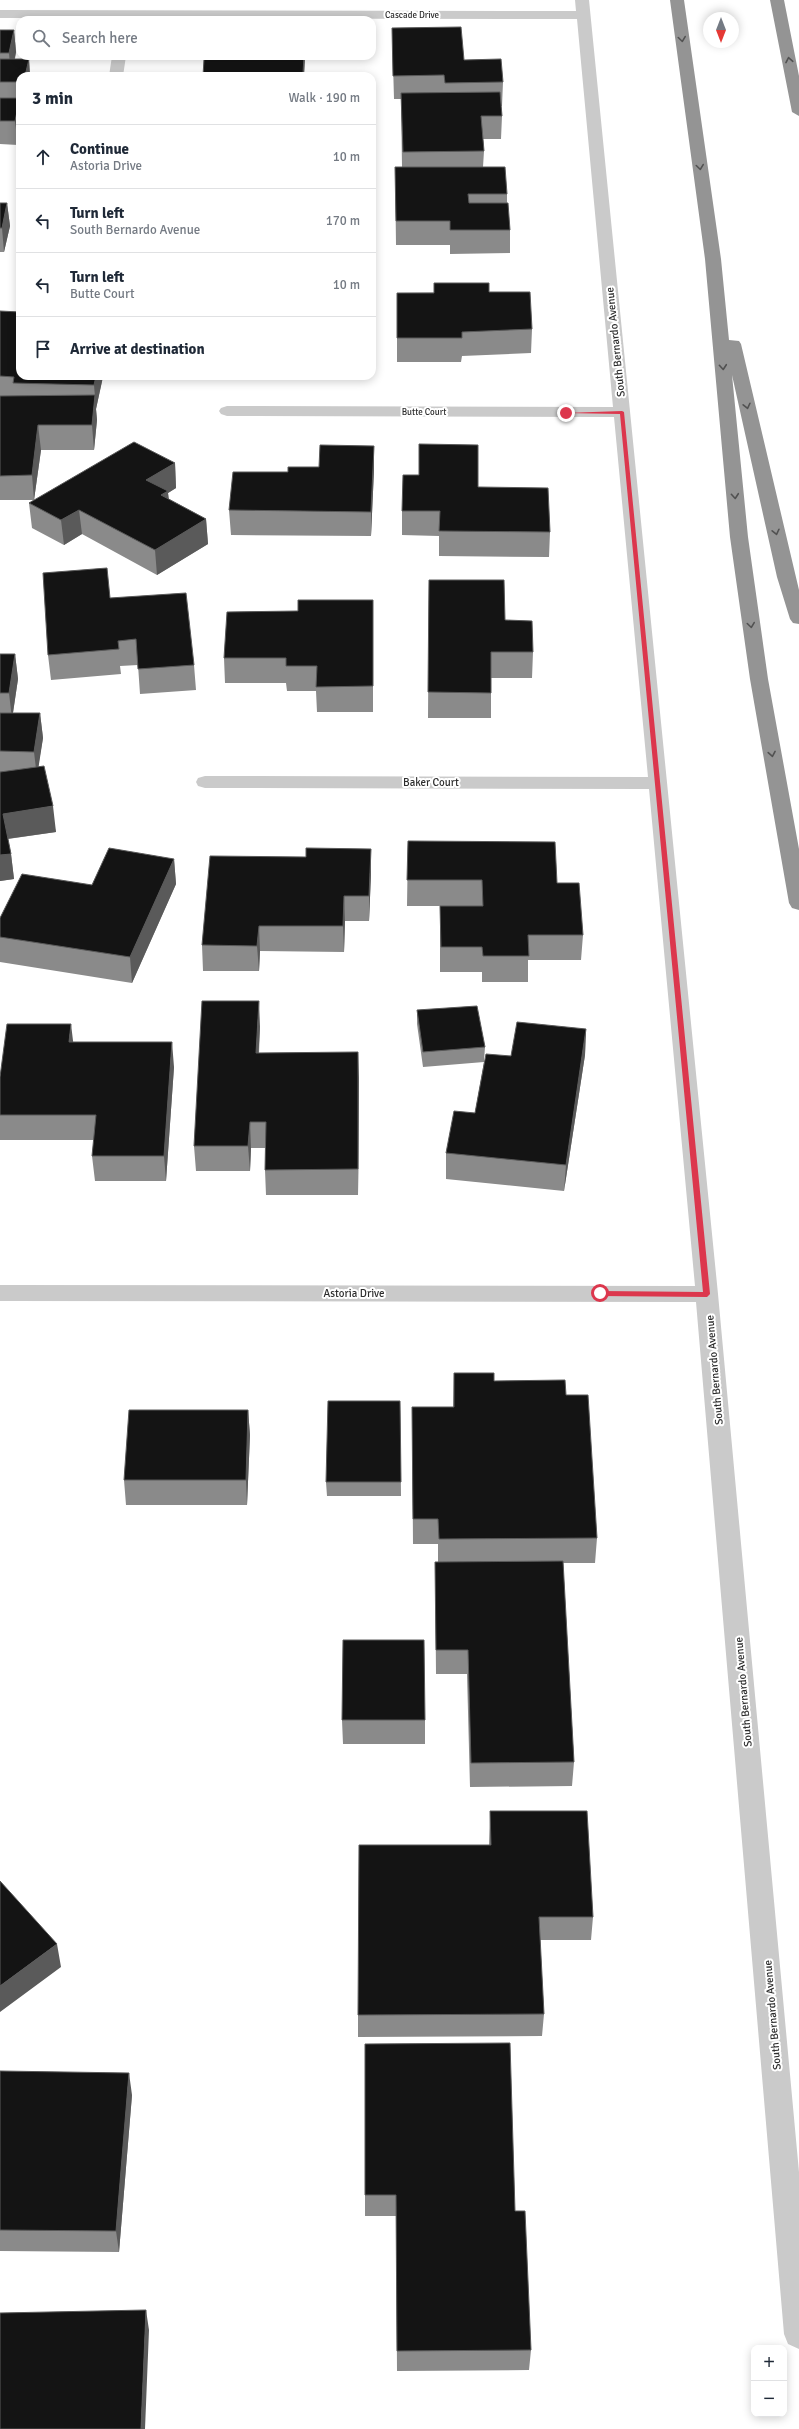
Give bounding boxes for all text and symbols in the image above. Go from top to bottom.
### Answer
street label: Cascade Drive [385,10,440,21]
north arrow [703,12,739,48]
search box [16,16,376,60]
icon: search [30,27,52,49]
text: Search here [62,29,138,47]
one-way arrow [677,36,686,42]
one-way arrow [785,57,793,63]
text: 3 min [32,88,73,109]
text: Walk · 190 m [289,90,360,106]
text: Continue [70,140,129,158]
icon: ahead [32,146,54,168]
text: 10 m [333,149,360,165]
text: Astoria Drive [70,158,142,174]
one-way arrow [695,164,704,170]
text: Turn left [70,204,124,222]
icon: left [32,210,54,232]
text: 170 m [326,213,360,229]
text: South Bernardo Avenue [70,222,200,238]
text: Turn left [70,268,124,286]
icon: left [32,274,54,296]
text: 10 m [333,277,360,293]
text: Butte Court [70,286,135,302]
street label: South Bernardo Avenue [603,286,628,397]
icon: arrive [32,338,54,360]
text: Arrive at destination [70,340,205,358]
one-way arrow [719,364,728,370]
one-way arrow [742,403,750,409]
route end [557,404,575,422]
street label: Butte Court [402,407,446,418]
one-way arrow [731,493,740,500]
one-way arrow [772,529,780,536]
one-way arrow [746,622,755,629]
one-way arrow [767,751,776,757]
street label: Baker Court [403,776,459,789]
route start [591,1284,609,1302]
street label: Astoria Drive [324,1287,384,1300]
street label: South Bernardo Avenue [703,1314,726,1425]
street label: South Bernardo Avenue [732,1636,755,1747]
street label: South Bernardo Avenue [761,1959,784,2070]
map controls [751,2345,787,2417]
button: + [751,2345,787,2381]
button: − [751,2381,787,2417]

